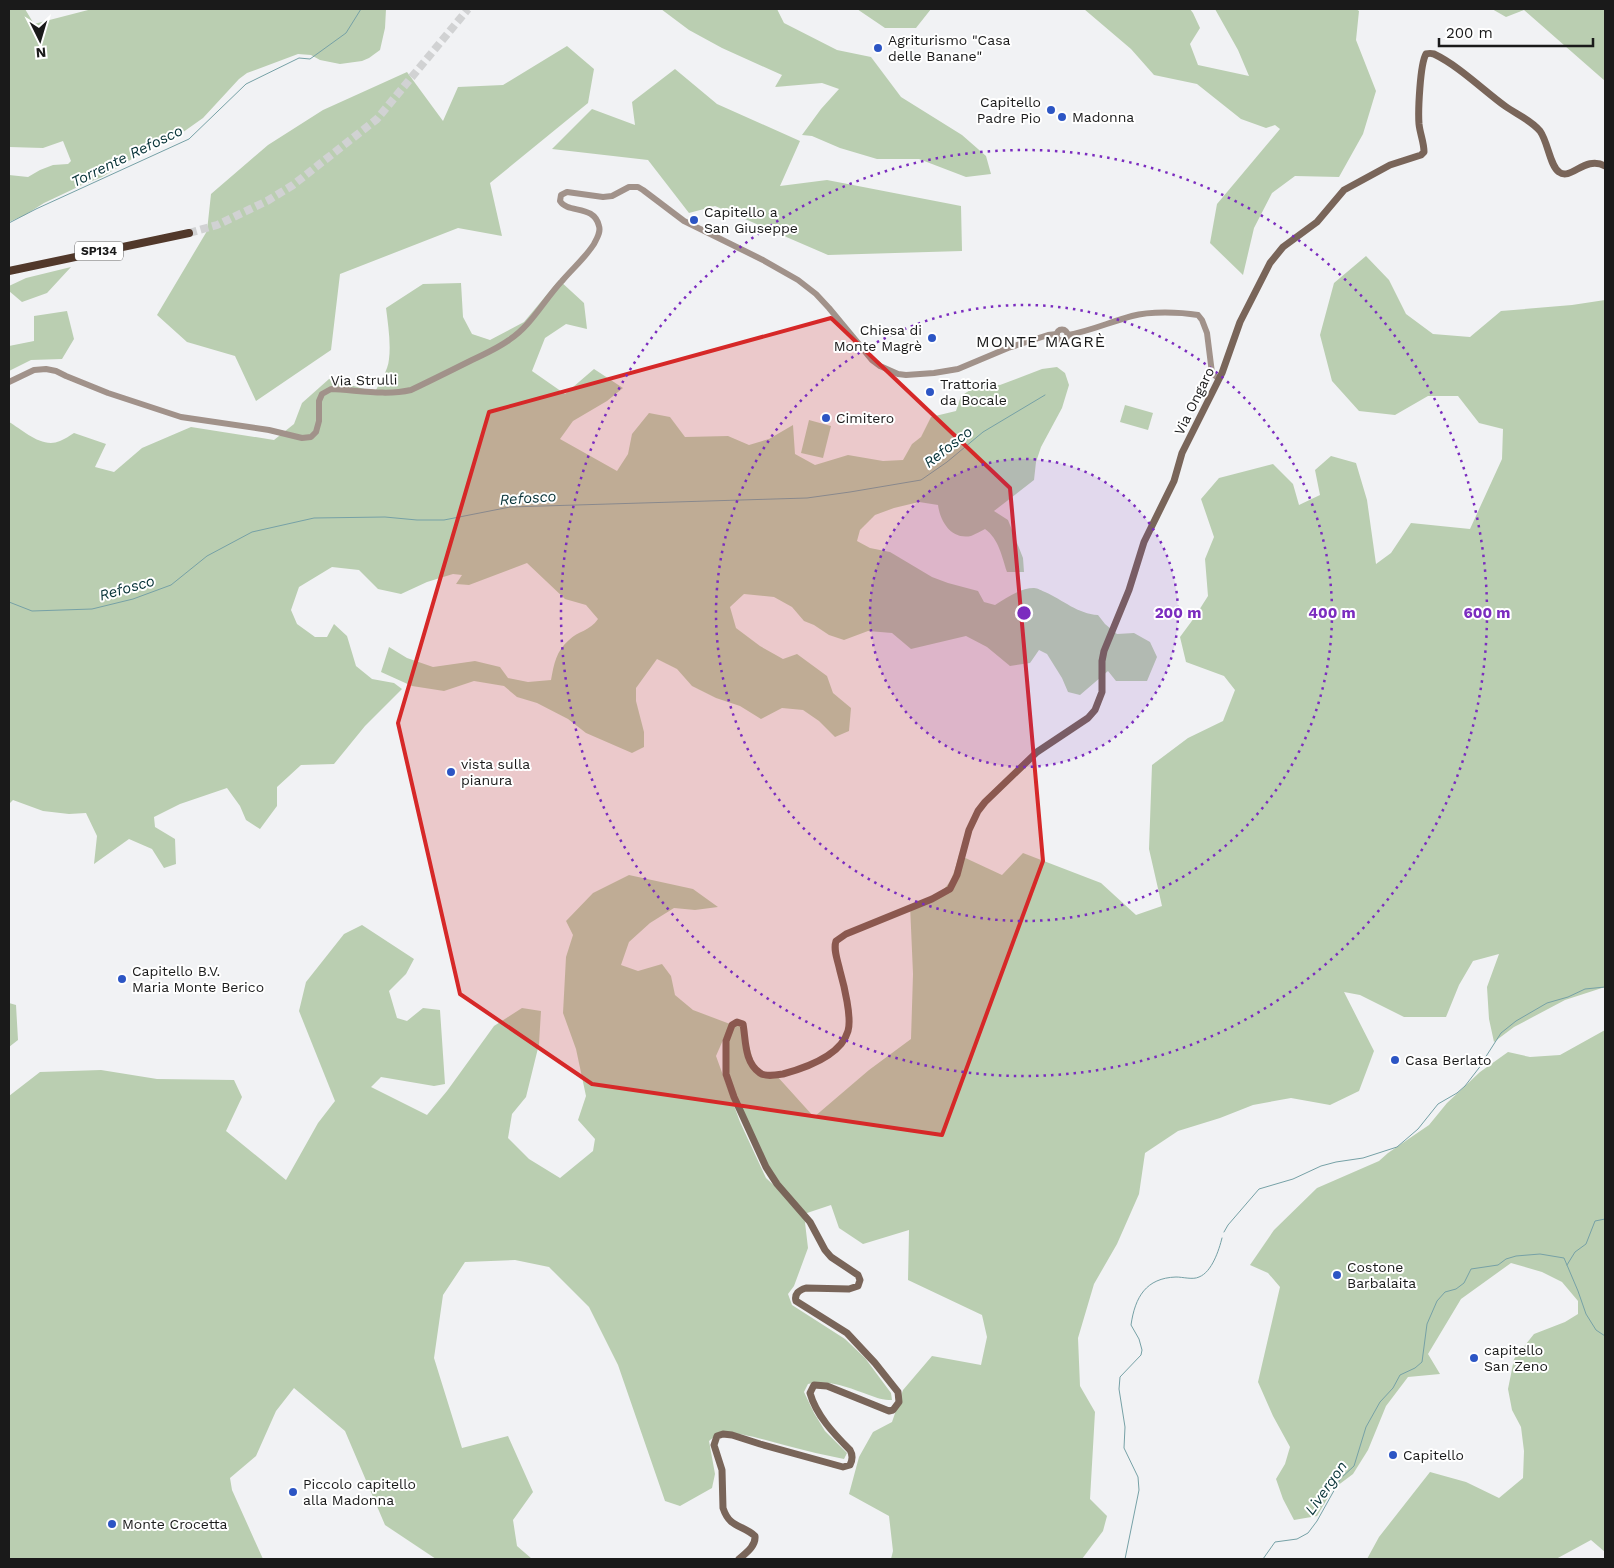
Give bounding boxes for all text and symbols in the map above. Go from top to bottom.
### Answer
north arrow [15,15,65,65]
scale bar [1439,15,1593,47]
text: 200 m [1446,24,1493,42]
place label: Agriturismo "Casa delle Banane" [888,32,1011,64]
marker: Agriturismo "Casa delle Banane" [872,42,884,54]
text: N [35,45,47,61]
place label: Capitello Padre Pio [977,94,1041,126]
marker: Capitello Padre Pio [1045,104,1057,116]
place label: Madonna [1072,109,1134,125]
marker: Madonna [1056,111,1068,123]
water label: Torrente Refosco [68,121,186,191]
place label: Capitello a San Giuseppe [704,204,798,236]
marker: Capitello a San Giuseppe [688,214,700,226]
road number: SP134 [75,242,123,260]
place label: Chiesa di Monte Magrè [834,322,922,354]
marker: Chiesa di Monte Magrè [926,332,938,344]
district label: MONTE MAGRÈ [976,332,1106,351]
street label: Via Ongaro [1171,364,1217,438]
street label: Via Strulli [331,371,397,389]
place label: Trattoria da Bocale [940,376,1007,408]
marker: Trattoria da Bocale [924,386,936,398]
place label: Cimitero [836,410,894,426]
marker: Cimitero [820,412,832,424]
water label: Refosco [920,422,976,472]
water label: Refosco [499,487,557,509]
water label: Refosco [97,571,157,604]
centre of rings [1015,604,1033,622]
text: 200 m [1155,604,1201,622]
text: 400 m [1308,604,1356,622]
text: 600 m [1464,604,1510,622]
place label: vista sulla pianura [461,756,530,788]
marker: vista sulla pianura [445,766,457,778]
place label: Capitello B.V. Maria Monte Berico [132,963,264,995]
marker: Capitello B.V. Maria Monte Berico [116,973,128,985]
place label: Casa Berlato [1405,1052,1491,1068]
marker: Casa Berlato [1389,1054,1401,1066]
place label: Costone Barbalaita [1347,1259,1416,1291]
marker: Costone Barbalaita [1331,1269,1343,1281]
place label: capitello San Zeno [1484,1342,1548,1374]
marker: capitello San Zeno [1468,1352,1480,1364]
place label: Capitello [1403,1447,1464,1463]
marker: Capitello [1387,1449,1399,1461]
water label: Livergon [1301,1458,1351,1518]
place label: Piccolo capitello alla Madonna [303,1476,416,1508]
marker: Piccolo capitello alla Madonna [287,1486,299,1498]
place label: Monte Crocetta [122,1516,228,1532]
marker: Monte Crocetta [106,1518,118,1530]

